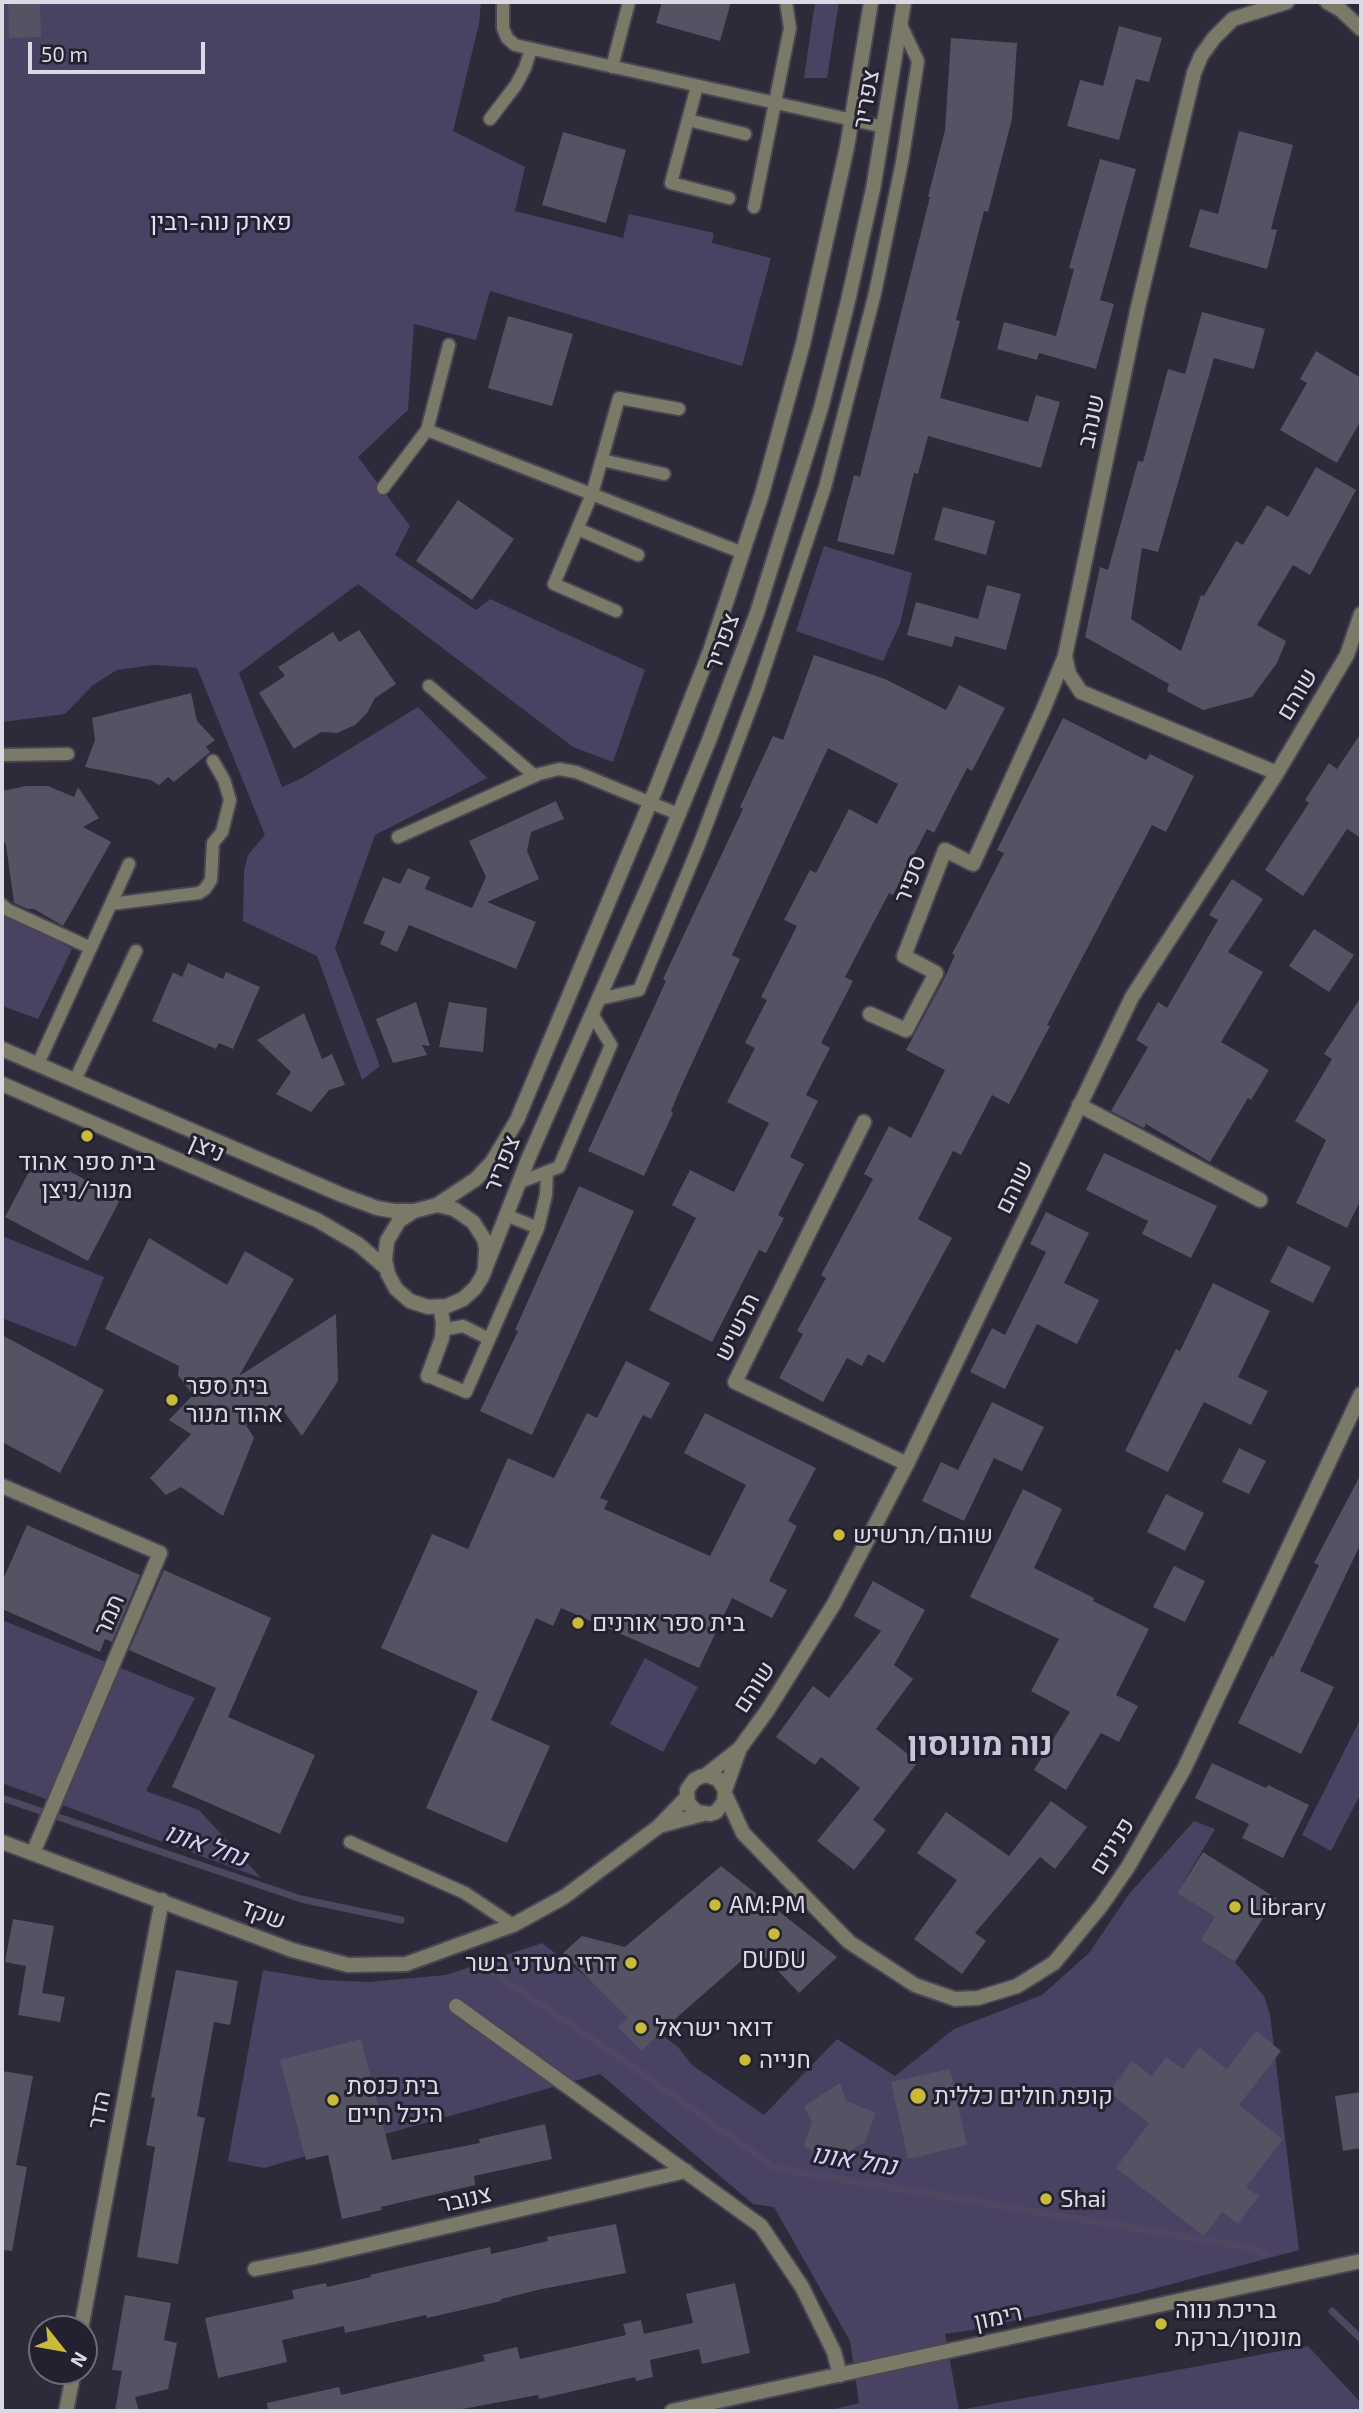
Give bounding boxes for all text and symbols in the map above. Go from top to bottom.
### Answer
scale bar [32,28,208,72]
text: 50 m [41,41,88,66]
street label: צפריר [847,67,885,131]
park label: פארק נוה-רבין [150,208,292,236]
street label: שנהב [1071,391,1111,451]
street label: צפריר [698,609,746,675]
street label: שוהם [1270,663,1324,725]
street label: ספיר [888,851,932,907]
marker: בית ספר אהוד מנור/ניצן [79,1128,95,1144]
street label: ניצן [185,1128,229,1168]
street label: צפריר [478,1131,526,1197]
place label: בית ספר אהוד מנור/ניצן [19,1148,155,1204]
street label: שוהם [989,1156,1039,1218]
street label: תרשיש [708,1288,766,1366]
place label: בית ספר אהוד מנור [186,1372,283,1428]
marker: בית ספר אהוד מנור [164,1392,180,1408]
place label: שוהם/תרשיש [853,1521,993,1549]
marker: שוהם/תרשיש [831,1527,847,1543]
street label: תמר [88,1590,130,1640]
place label: בית ספר אורנים [592,1609,745,1637]
marker: בית ספר אורנים [570,1615,586,1631]
street label: שוהם [727,1656,781,1718]
district label: נוה מונוסון [908,1725,1052,1763]
street label: פנינים [1083,1812,1141,1880]
water label: נחל אונו [160,1816,252,1874]
place label: AM:PM [729,1891,806,1919]
street label: שקד [236,1892,290,1936]
place label: Library [1249,1893,1326,1921]
marker: AM:PM [707,1897,723,1913]
marker: Library [1227,1899,1243,1915]
marker: DUDU [766,1926,782,1942]
place label: DUDU [742,1946,806,1974]
place label: דרזי מעדני בשר [465,1949,617,1977]
marker: דרזי מעדני בשר [623,1955,639,1971]
place label: דואר ישראל [655,2014,773,2042]
marker: דואר ישראל [633,2020,649,2036]
place label: חנייה [759,2046,811,2074]
marker: חנייה [737,2052,753,2068]
place label: בית כנסת היכל חיים [347,2072,443,2128]
place label: קופת חולים כללית [934,2082,1113,2110]
marker: קופת חולים כללית [908,2086,928,2106]
street label: הדר [81,2088,117,2132]
marker: בית כנסת היכל חיים [325,2092,341,2108]
water label: נחל אונו [809,2138,899,2182]
street label: צנובר [436,2179,494,2219]
place label: Shai [1060,2185,1107,2213]
marker: Shai [1038,2191,1054,2207]
place label: בריכת נווה מונסון/ברקת [1175,2296,1302,2352]
street label: רימון [971,2298,1025,2336]
north arrow [28,2315,98,2385]
marker: בריכת נווה מונסון/ברקת [1153,2316,1169,2332]
text: N [66,2348,93,2372]

